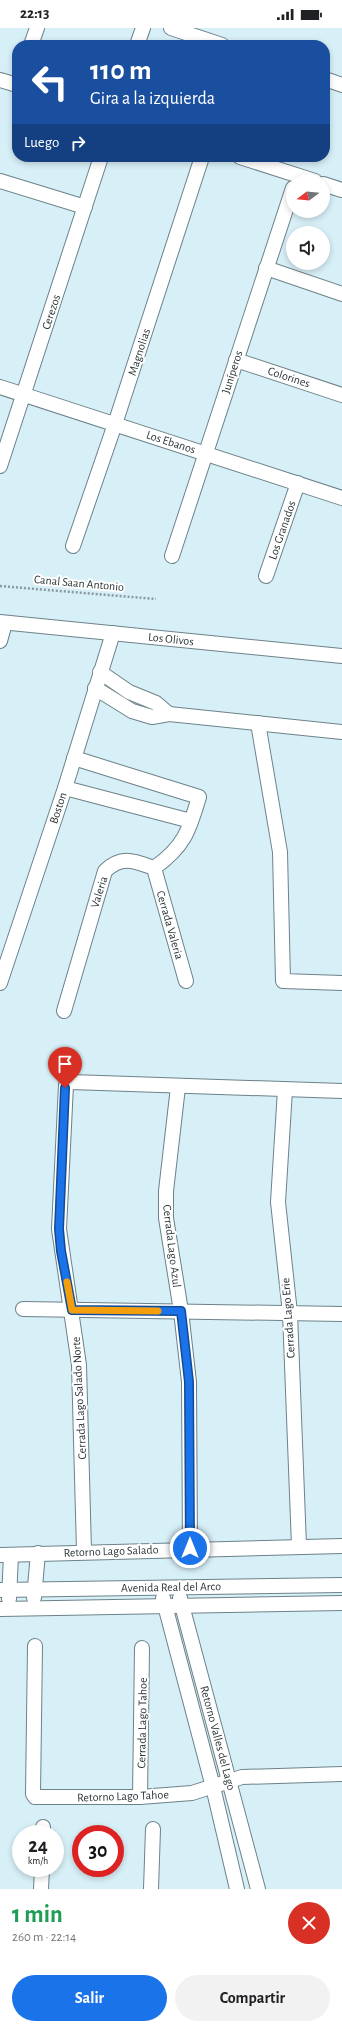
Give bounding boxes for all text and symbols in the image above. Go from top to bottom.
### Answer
text: 22:13 [20,6,49,21]
icon: left [24,56,76,108]
text: 110 m [90,57,152,85]
text: Gira a la izquierda [90,90,215,108]
icon: right [67,132,89,154]
text: Luego [24,135,59,150]
north arrow [286,174,330,218]
map controls [286,174,330,270]
button: sound [286,226,330,270]
street label: Cerezos [40,293,62,331]
street label: Magnolias [126,327,152,377]
street label: Juníperos [219,349,245,395]
street label: Colorines [266,365,312,389]
street label: Los Ebanos [145,428,197,456]
street label: Los Granados [266,499,298,561]
street label: Canal Saan Antonio [33,573,125,593]
street label: Los Olivos [148,631,194,647]
street label: Boston [47,791,69,825]
street label: Valeria [89,874,110,909]
street label: Cerrada Valeria [154,889,186,961]
pin [48,1047,82,1088]
icon: arrive [54,1053,76,1075]
street label: Cerrada Lago Azul [161,1204,183,1288]
street label: Cerrada Lago Erie [279,1277,297,1359]
street label: Cerrada Lago Salado Norte [70,1336,88,1460]
position arrow [169,1527,211,1569]
street label: Retorno Lago Salado [63,1543,159,1559]
street label: Avenida Real del Arco [121,1580,221,1594]
street label: Cerrada Lago Tahoe [135,1677,149,1769]
street label: Retorno Valles del Lago [198,1684,238,1792]
street label: Retorno Lago Tahoe [77,1788,169,1804]
speed limit sign: 30 [72,1825,124,1877]
text: 24 [28,1836,48,1856]
text: km/h [28,1856,48,1866]
button: close [288,1902,330,1944]
text: 1 min [12,1903,63,1927]
text: 260 m · 22:14 [12,1931,76,1944]
button: Salir [12,1975,167,2021]
button: Compartir [175,1975,330,2021]

